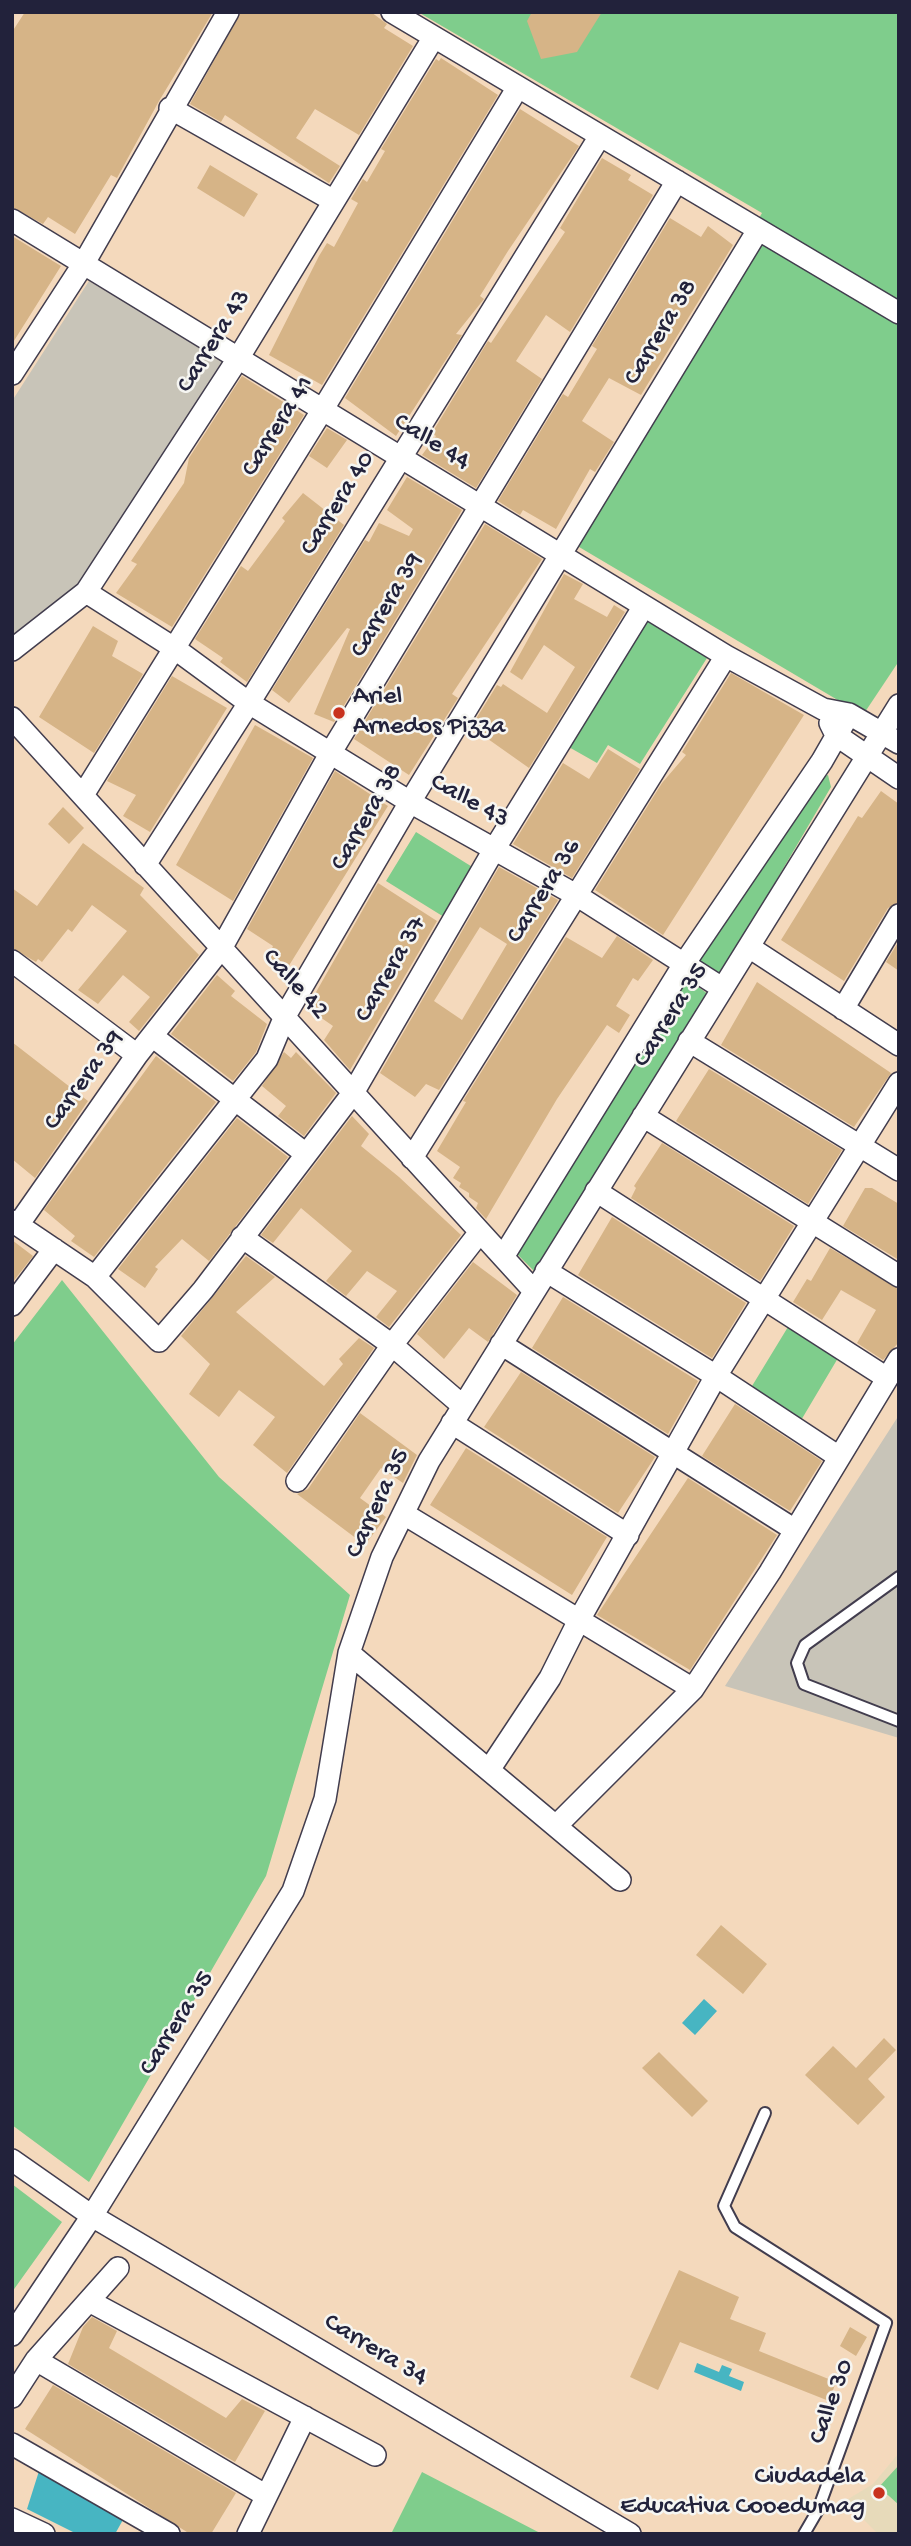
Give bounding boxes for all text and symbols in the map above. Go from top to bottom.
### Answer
street label: Carrera 38 [618,274,706,392]
street label: Carrera 43 [171,285,259,399]
street label: Carrera 41 [236,371,322,483]
street label: Calle 44 [387,407,475,479]
street label: Carrera 40 [295,446,383,562]
street label: Carrera 39 [345,548,431,664]
place label: Ariel Arnedos Pizza [353,682,505,744]
marker: Ariel Arnedos Pizza [331,705,347,721]
street label: Carrera 38 [325,759,411,877]
street label: Calle 43 [424,768,514,836]
street label: Carrera 36 [501,834,589,950]
street label: Carrera 37 [349,911,435,1029]
street label: Calle 42 [254,943,334,1027]
street label: Carrera 35 [628,958,716,1074]
street label: Carrera 39 [38,1025,132,1137]
street label: Carrera 35 [340,1444,418,1564]
street label: Carrera 35 [134,1966,222,2082]
street label: Carrera 34 [317,2308,433,2394]
street label: Calle 30 [803,2355,863,2449]
place label: Ciudadela Educativa Cooedumag [620,2462,865,2524]
marker: Ciudadela Educativa Cooedumag [871,2485,887,2501]

